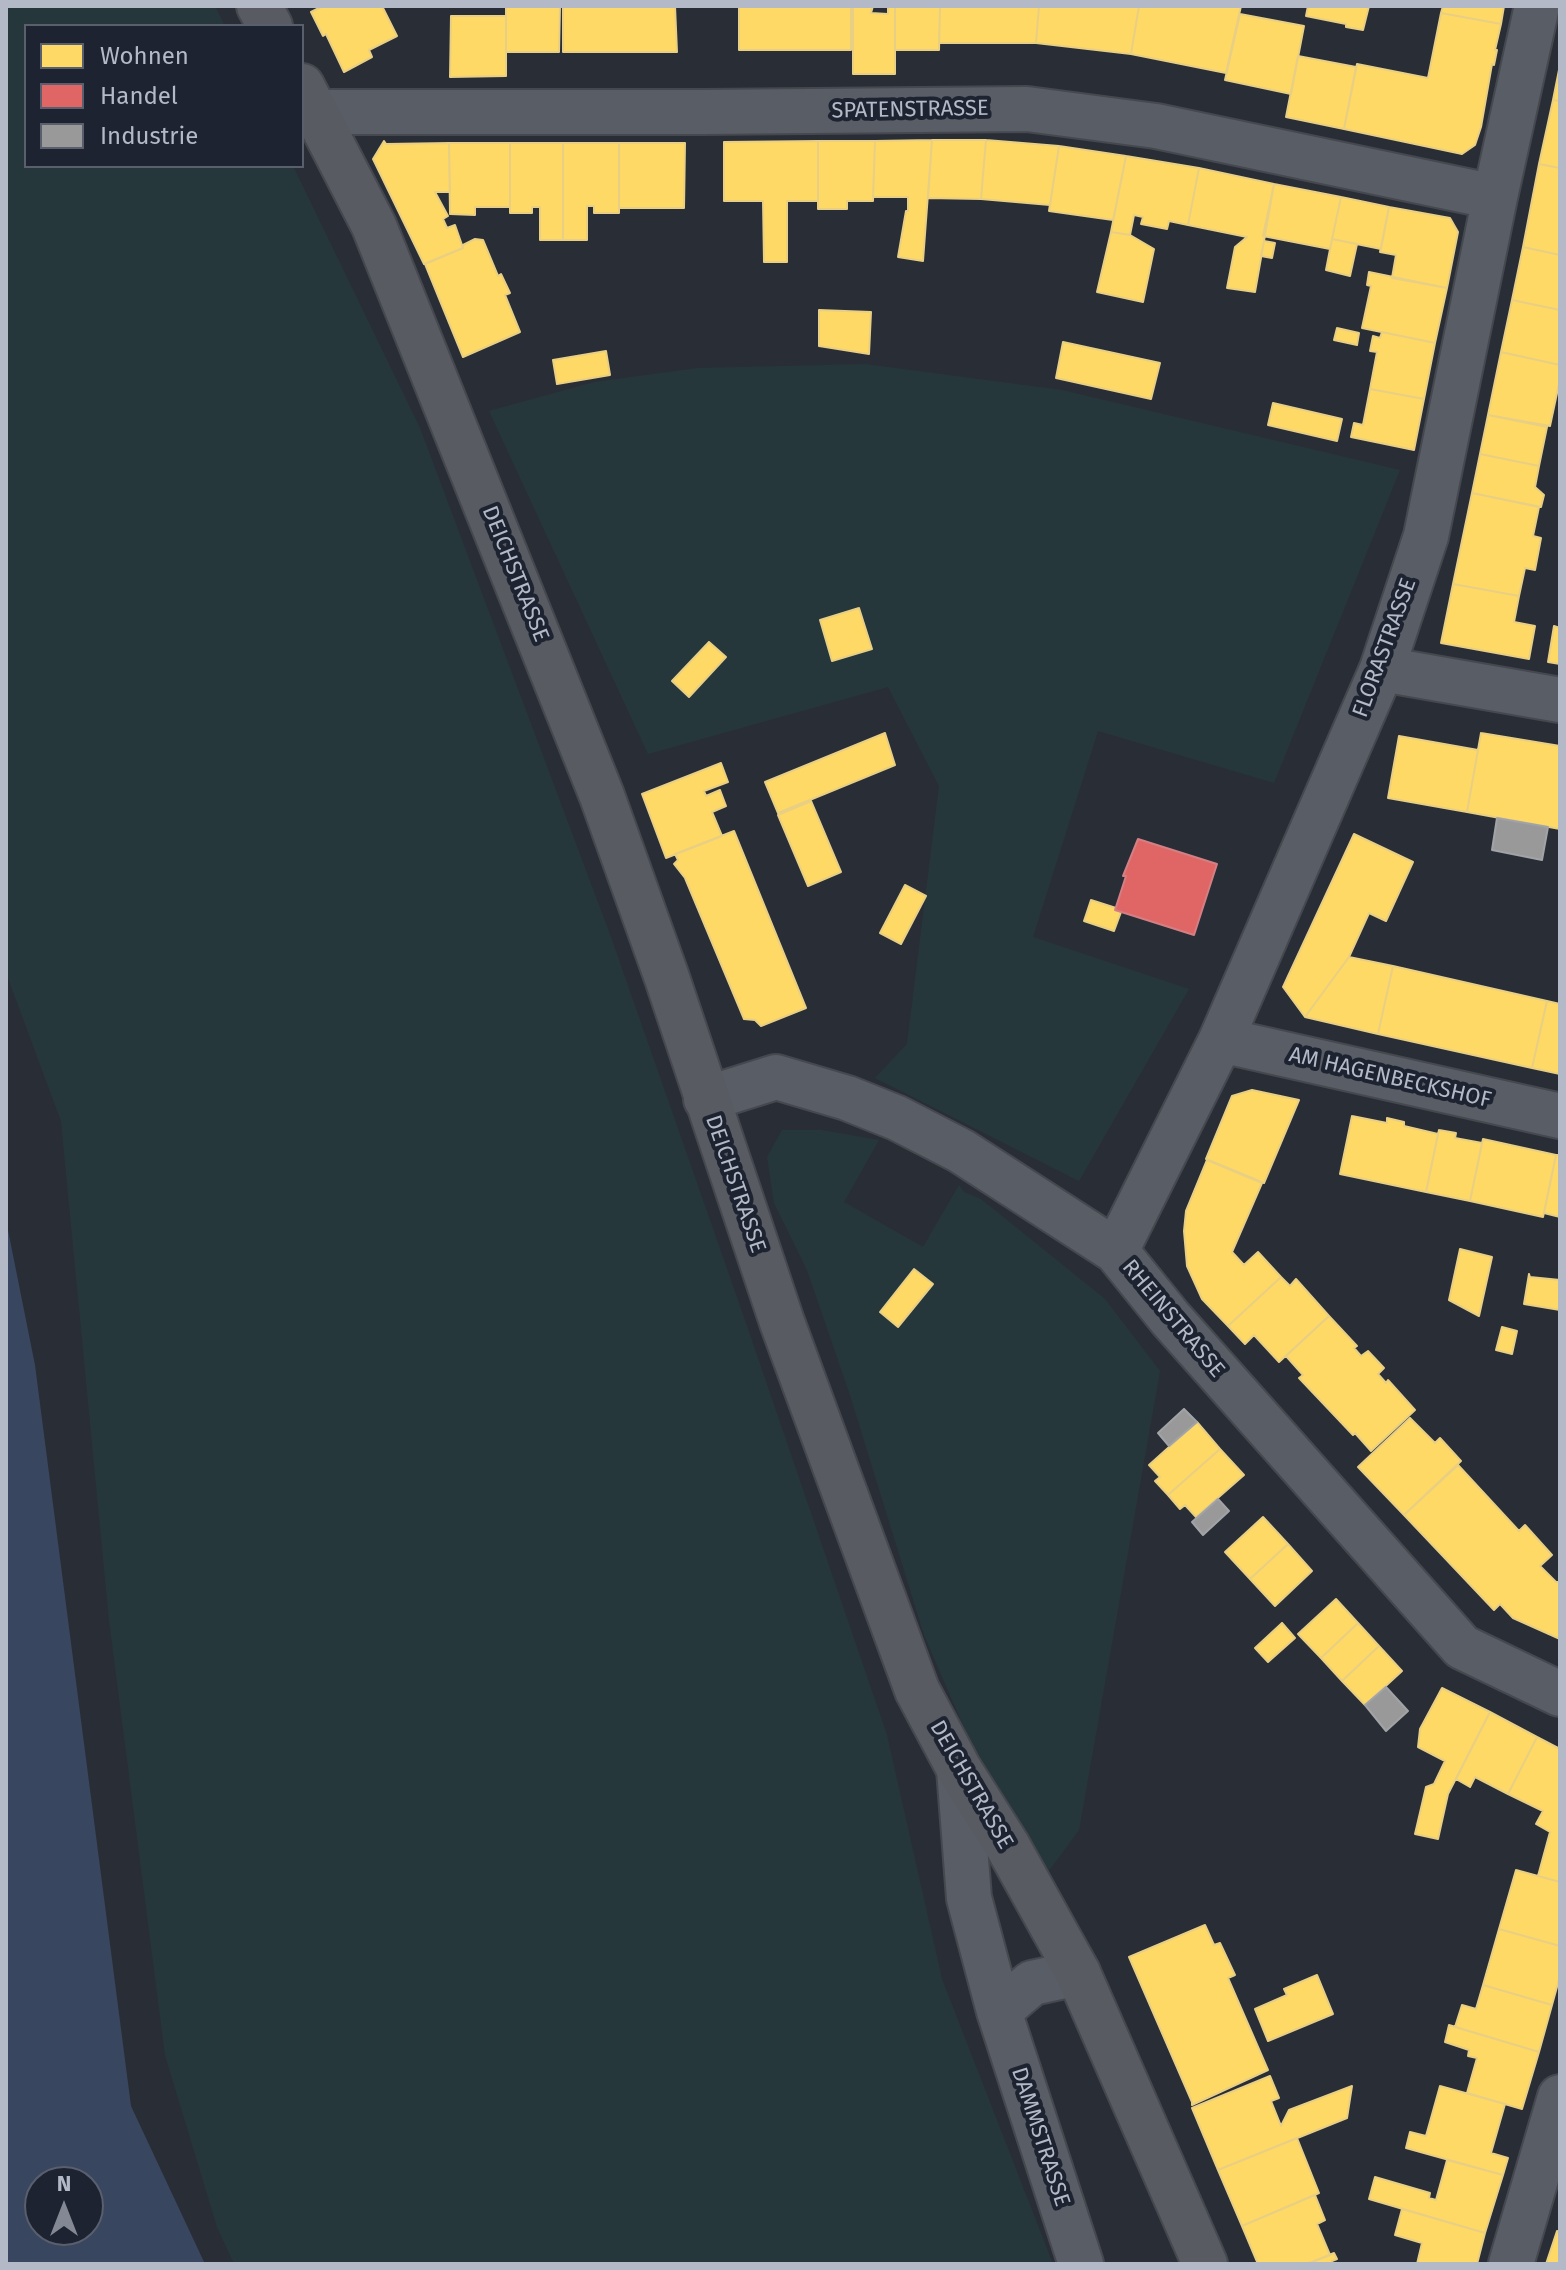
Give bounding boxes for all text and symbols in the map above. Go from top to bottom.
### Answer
legend [24,24,304,168]
text: Wohnen [100,42,189,70]
text: Handel [100,82,178,110]
street label: SPATENSTRASSE [831,95,989,125]
text: Industrie [100,122,198,150]
street label: DEICHSTRASSE [476,502,554,646]
street label: FLORASTRASSE [1348,575,1422,721]
street label: AM HAGENBECKSHOF [1286,1042,1494,1114]
street label: DEICHSTRASSE [699,1112,771,1256]
street label: RHEINSTRASSE [1116,1255,1230,1383]
street label: DEICHSTRASSE [924,1716,1018,1854]
street label: DAMMSTRASSE [1005,2064,1075,2210]
north arrow [24,2166,104,2246]
text: N [57,2170,71,2197]

